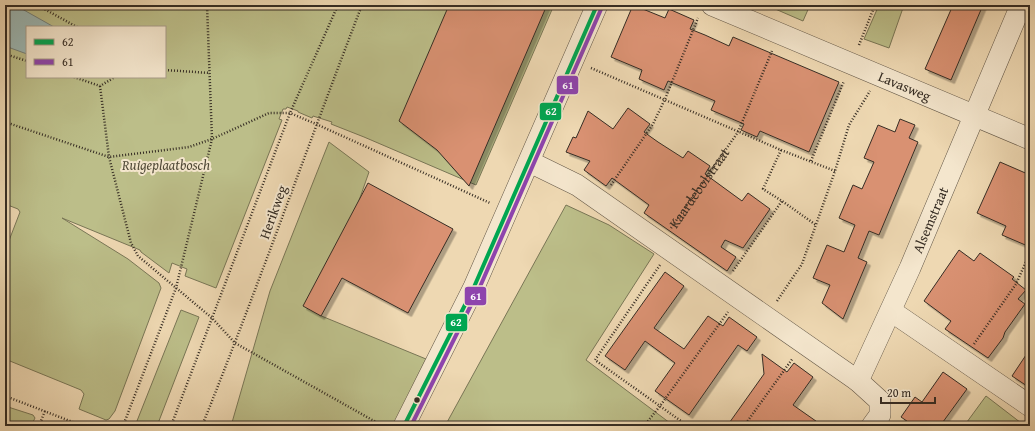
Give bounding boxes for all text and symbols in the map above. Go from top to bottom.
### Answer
legend [26,26,166,78]
text: 62 [62,33,74,50]
text: 61 [62,53,74,70]
street label: Lavasweg [875,66,934,106]
line badge: 61 [556,75,579,95]
text: 61 [562,77,574,93]
line badge: 62 [539,102,562,121]
text: 62 [545,103,557,119]
street label: Kaardebolstraat [664,144,734,232]
park label: Ruigeplaatbosch [121,155,210,175]
street label: Herikweg [254,182,292,242]
street label: Alsemstraat [907,183,953,256]
line badge: 61 [464,286,487,306]
text: 61 [470,288,482,304]
line badge: 62 [445,313,468,332]
text: 62 [450,314,462,330]
scale bar [881,379,935,405]
text: 20 m [887,384,911,401]
unlabelled marker [412,395,422,405]

